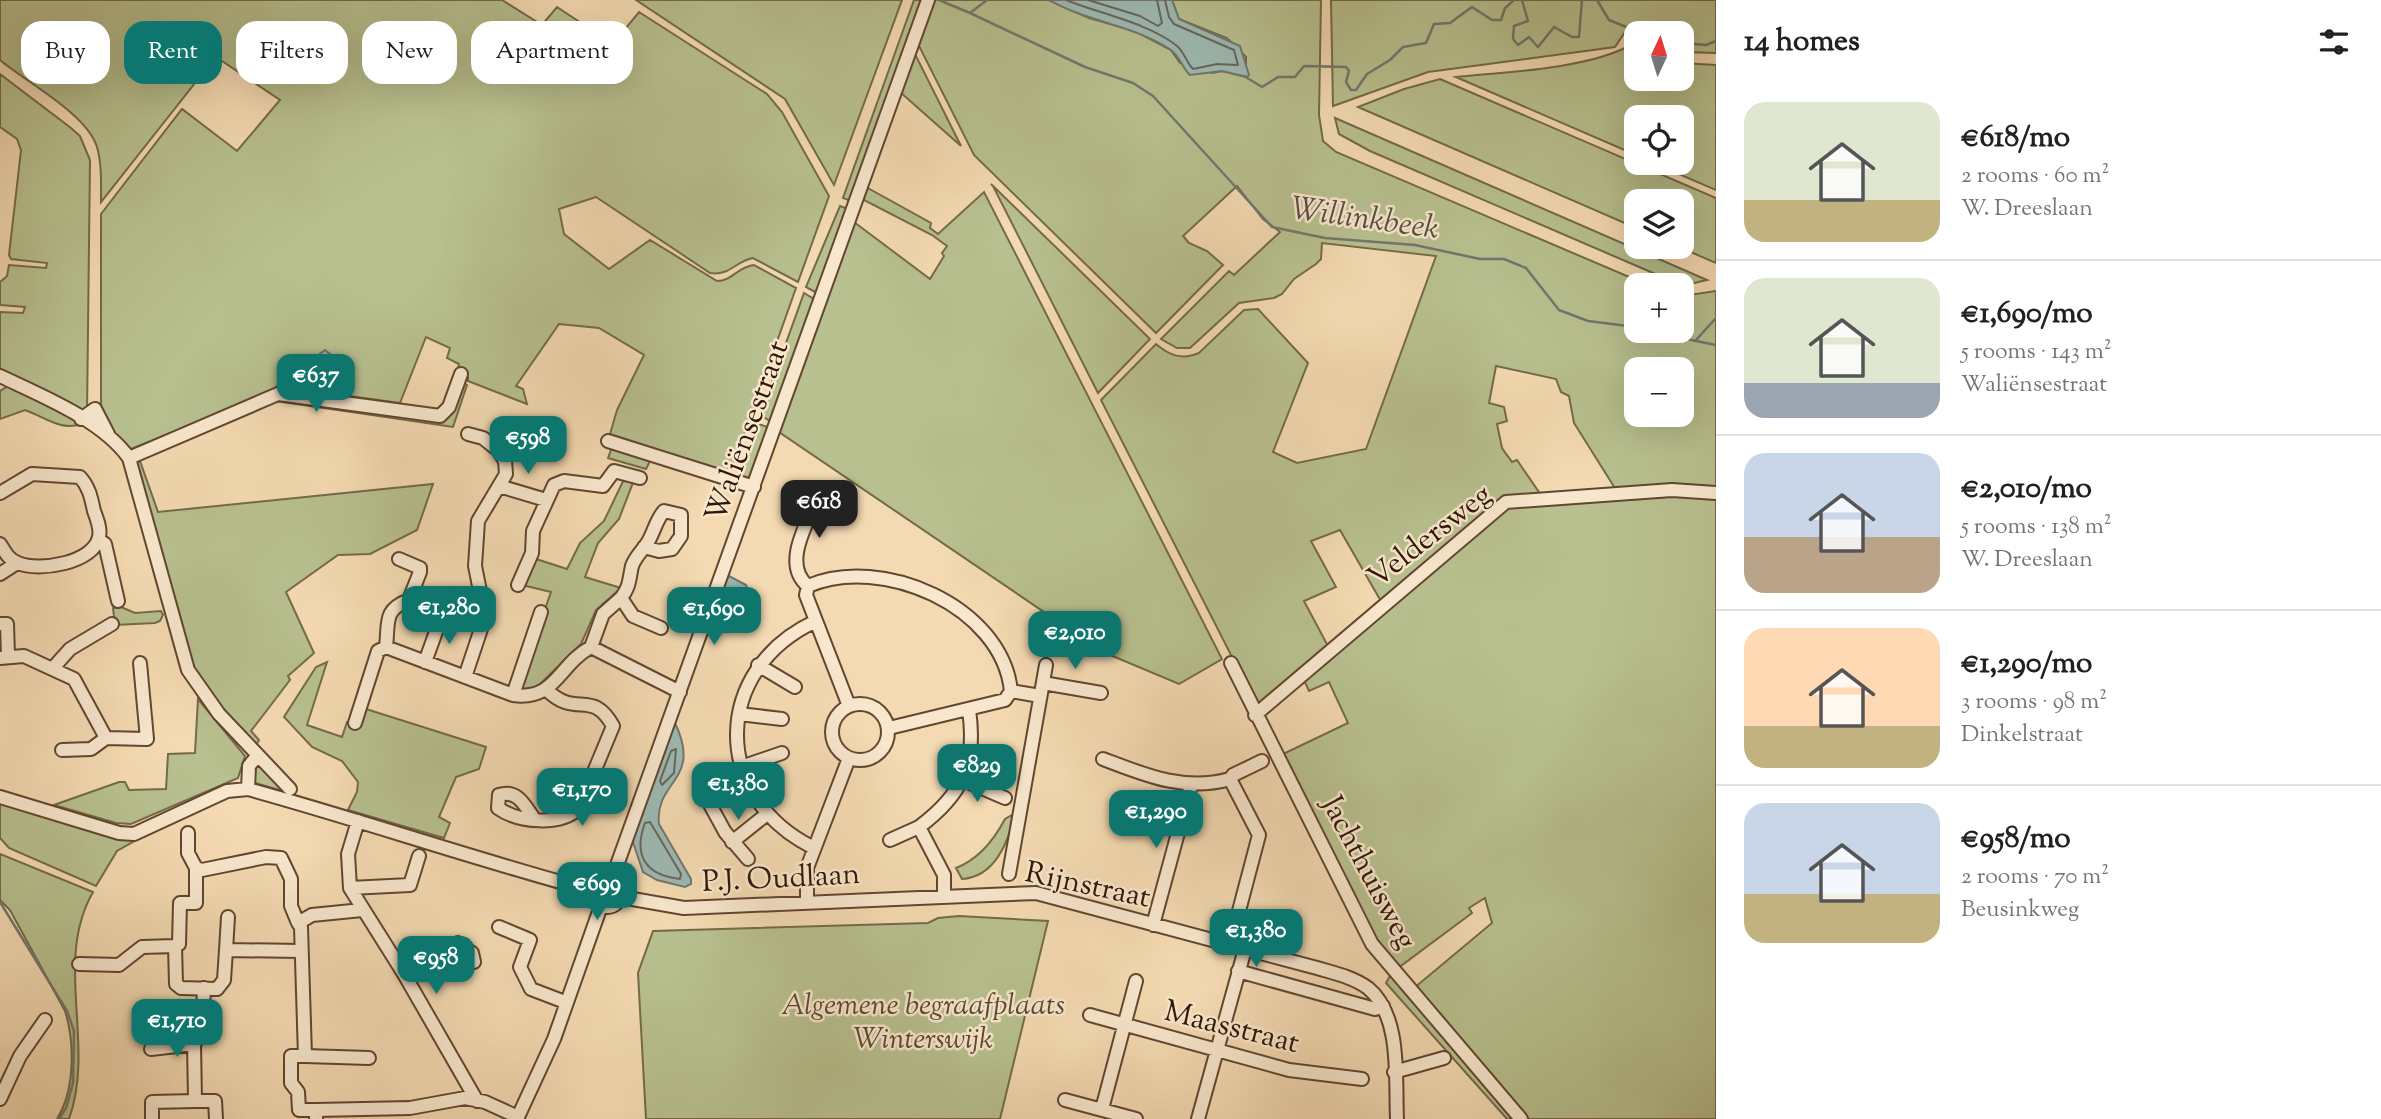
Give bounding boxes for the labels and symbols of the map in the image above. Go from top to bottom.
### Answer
north arrow [1624,21,1694,91]
water label: Willinkbeek [1288,187,1442,253]
street label: Waliënsestraat [696,335,801,529]
pin: €637 [275,354,357,414]
pin: €598 [487,416,569,476]
street label: Veldersweg [1359,475,1502,599]
pin: €618 [778,480,860,540]
pin: €1,280 [392,586,506,646]
pin: €1,690 [657,588,771,647]
pin: €2,010 [1018,612,1132,671]
pin: €829 [936,744,1018,804]
pin: €1,380 [681,762,795,822]
pin: €1,170 [525,768,639,828]
street label: Jachthuisweg [1308,787,1426,958]
pin: €1,290 [1099,790,1213,850]
street label: Rijnstraat [1021,852,1154,921]
street label: P.J. Oudlaan [701,854,861,905]
pin: €699 [556,862,638,922]
pin: €1,380 [1199,909,1313,969]
pin: €958 [395,936,477,996]
park label: Algemene begraafplaats Winterswijk [781,985,1065,1062]
street label: Maasstraat [1159,991,1304,1066]
pin: €1,710 [120,1000,234,1059]

